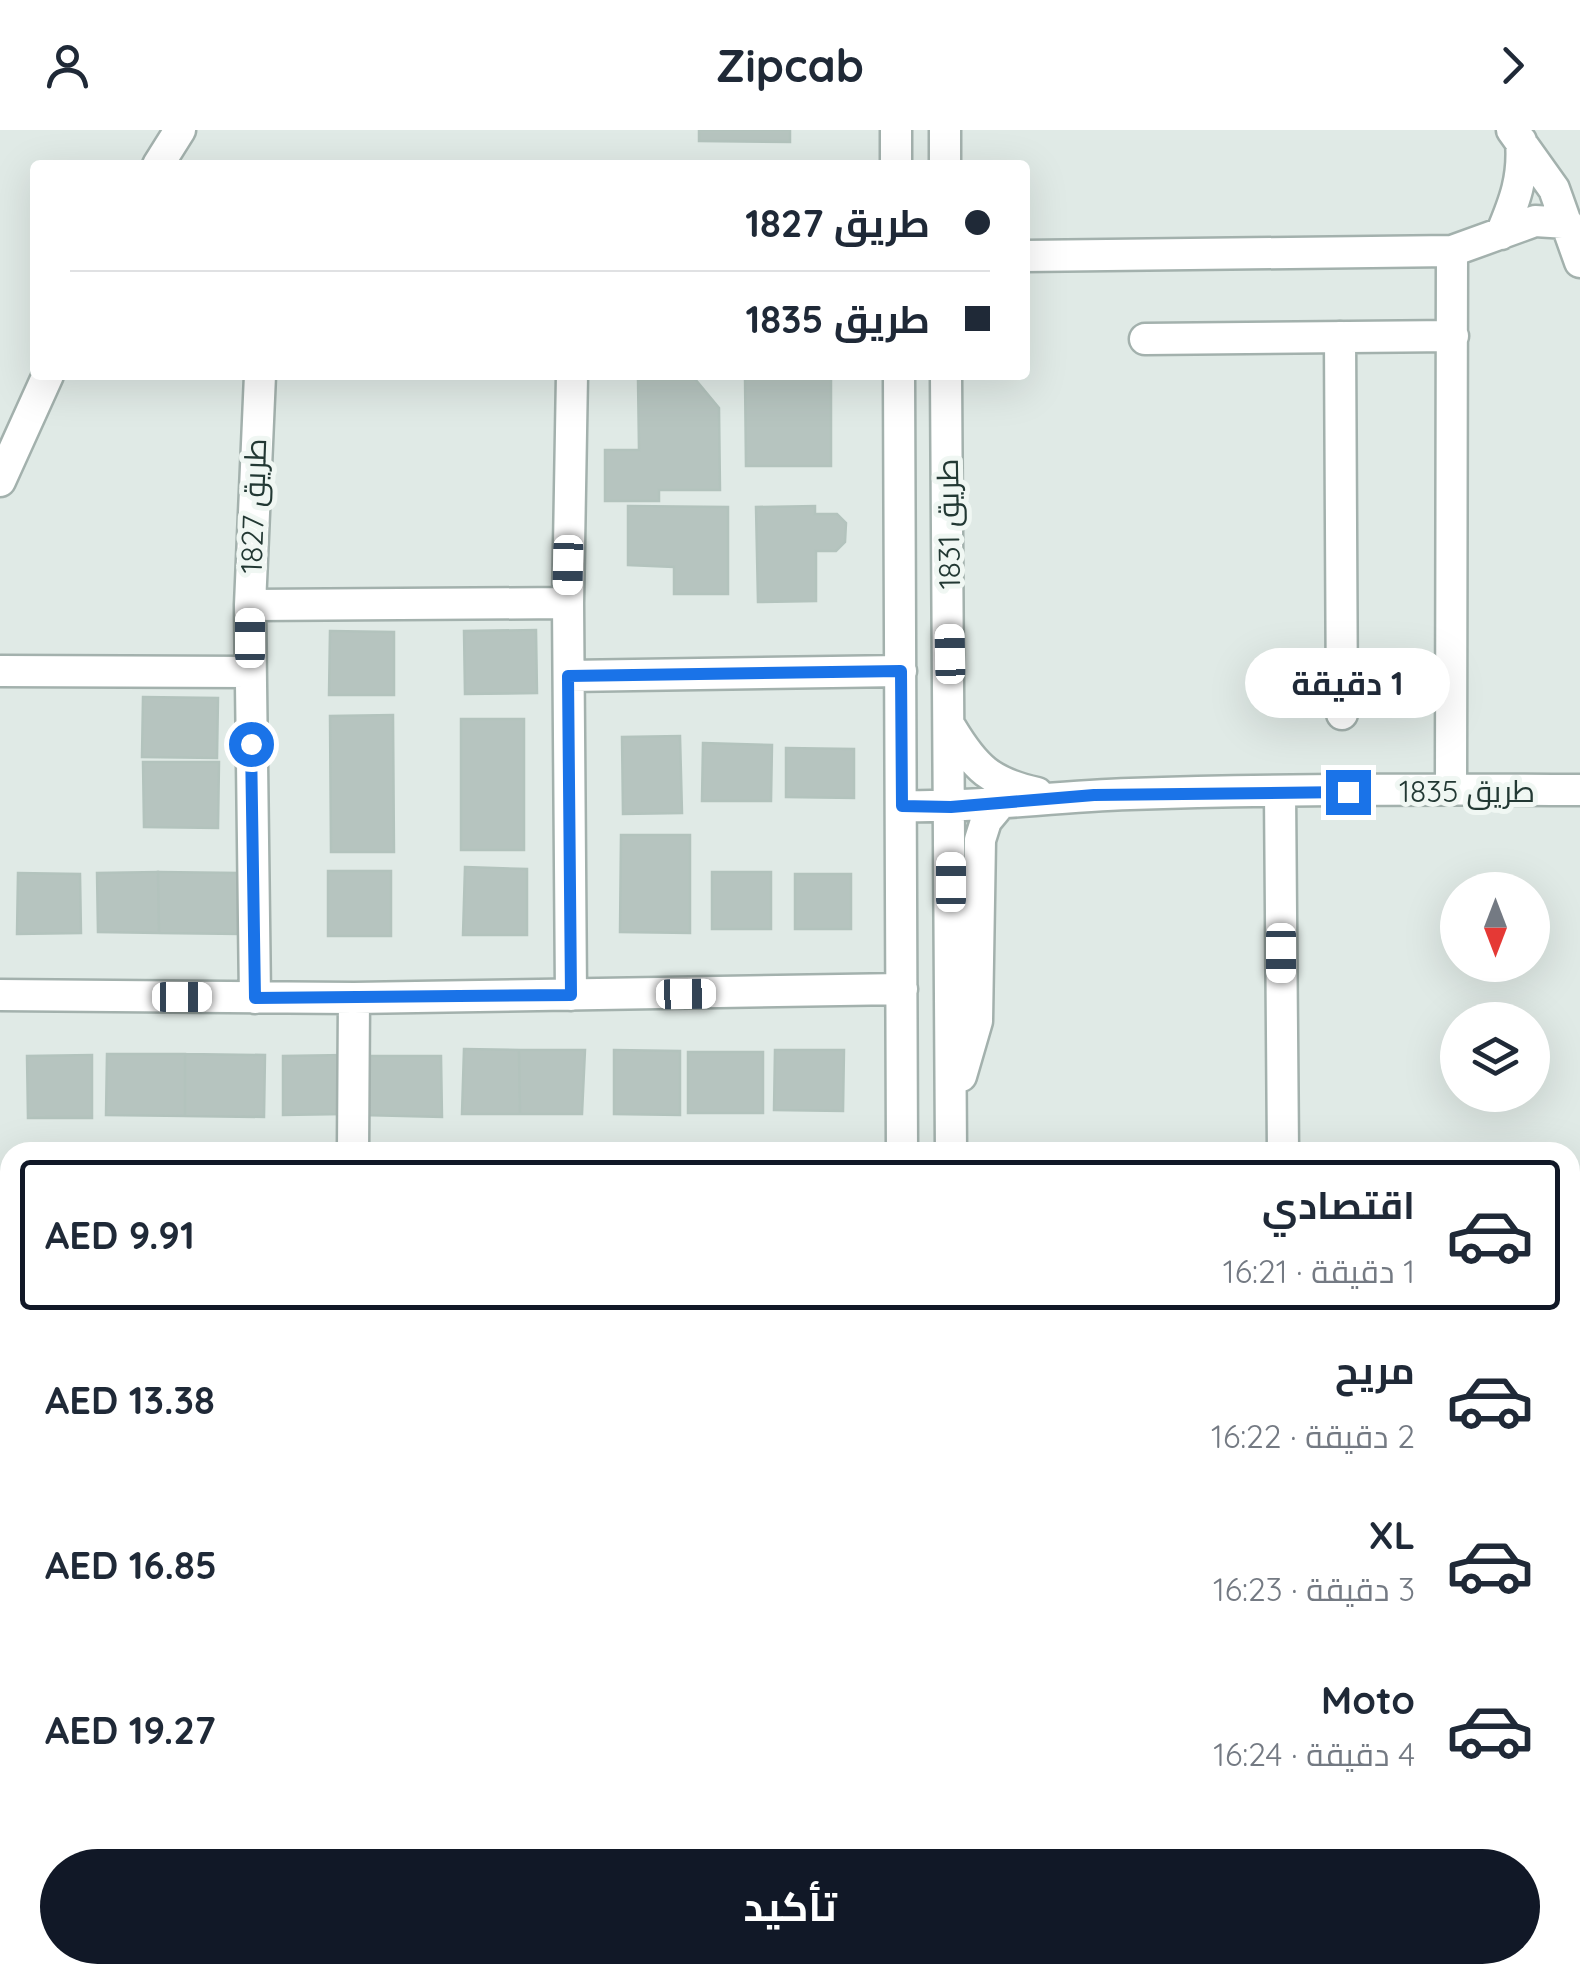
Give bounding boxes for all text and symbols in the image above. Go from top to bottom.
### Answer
text: Zipcab [716,37,864,93]
icon: person [40,38,95,93]
icon: forward [1485,38,1540,93]
text: طريق 1827 [745,199,930,247]
text: طريق 1835 [745,295,930,343]
street label: طريق 1827 [232,438,274,574]
street label: طريق 1831 [928,458,968,590]
car [552,535,584,595]
car [235,608,265,668]
car [934,624,966,684]
callout: 1 دقيقة [1246,647,1450,717]
text: 1 دقيقة [1292,663,1403,703]
route start [229,722,274,767]
route end [1326,770,1371,815]
street label: طريق 1835 [1399,772,1535,810]
car [936,852,966,912]
north arrow [1440,872,1550,982]
map controls [1440,872,1550,1112]
car [1266,923,1296,983]
car [656,978,716,1010]
car [152,982,212,1012]
button: layers [1440,1002,1550,1112]
text: اقتصادي [1262,1181,1415,1229]
icon: car [1445,1190,1535,1280]
text: AED 9.91 [45,1211,195,1259]
text: 1 دقيقة · 16:21 [1223,1251,1415,1291]
text: مريح [1335,1346,1415,1394]
icon: car [1445,1355,1535,1445]
text: AED 13.38 [45,1376,215,1424]
text: 2 دقيقة · 16:22 [1211,1416,1415,1456]
text: XL [1369,1511,1415,1559]
icon: car [1445,1520,1535,1610]
text: AED 16.85 [45,1541,217,1589]
text: 3 دقيقة · 16:23 [1213,1569,1415,1609]
text: Moto [1321,1676,1415,1724]
icon: car [1445,1685,1535,1775]
text: AED 19.27 [45,1706,216,1754]
text: 4 دقيقة · 16:24 [1213,1734,1415,1774]
button: تأكيد [40,1849,1540,1964]

